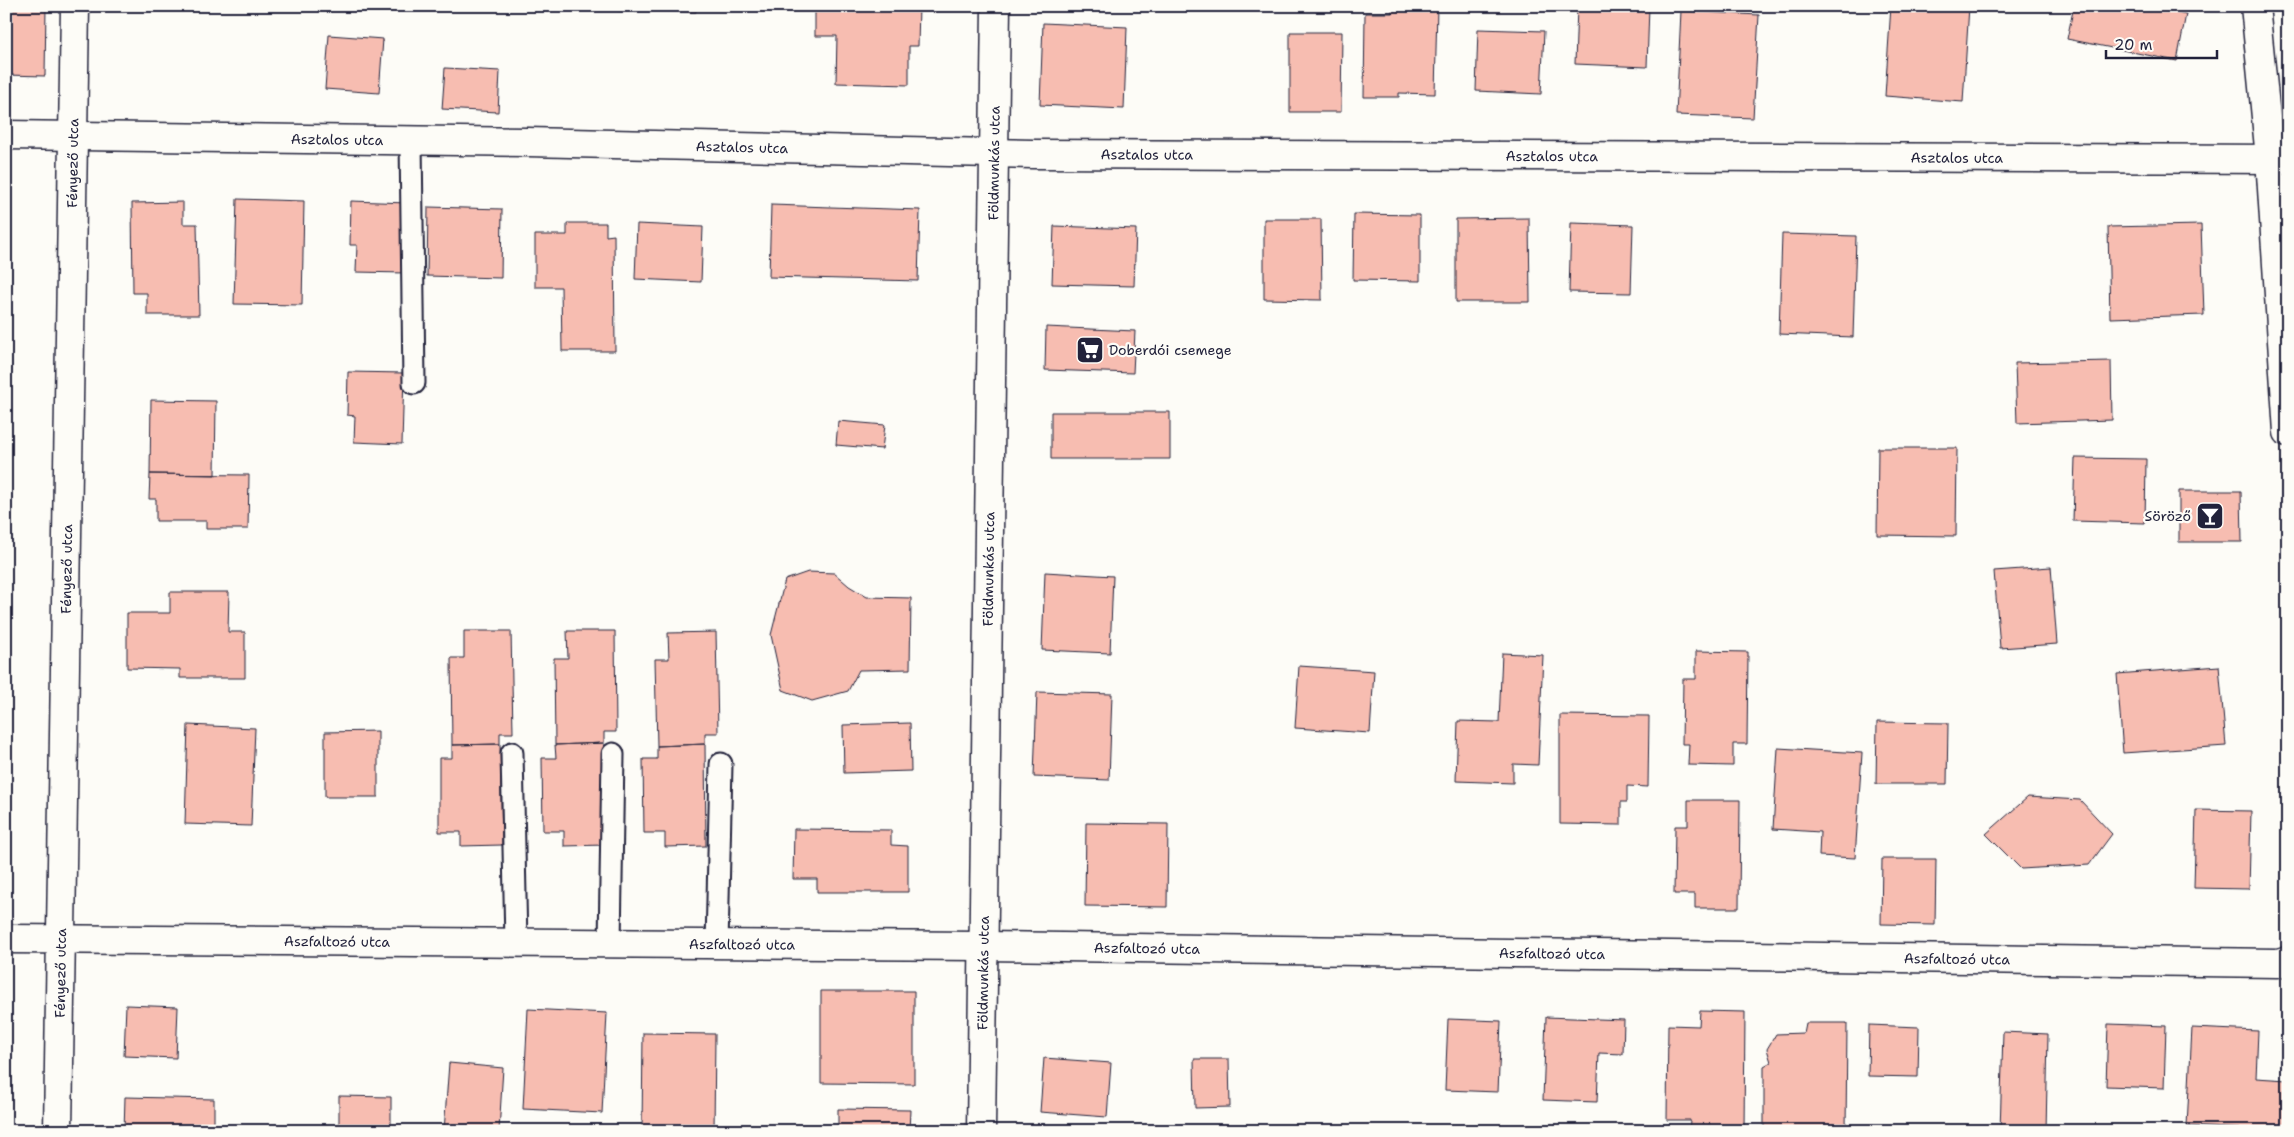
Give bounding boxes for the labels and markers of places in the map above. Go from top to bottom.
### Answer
supermarket icon: Doberdói csemege [1075,335,1105,365]
place label: Doberdói csemege [1109,341,1232,359]
bar icon: Söröző [2195,501,2225,531]
place label: Söröző [2144,507,2191,525]

